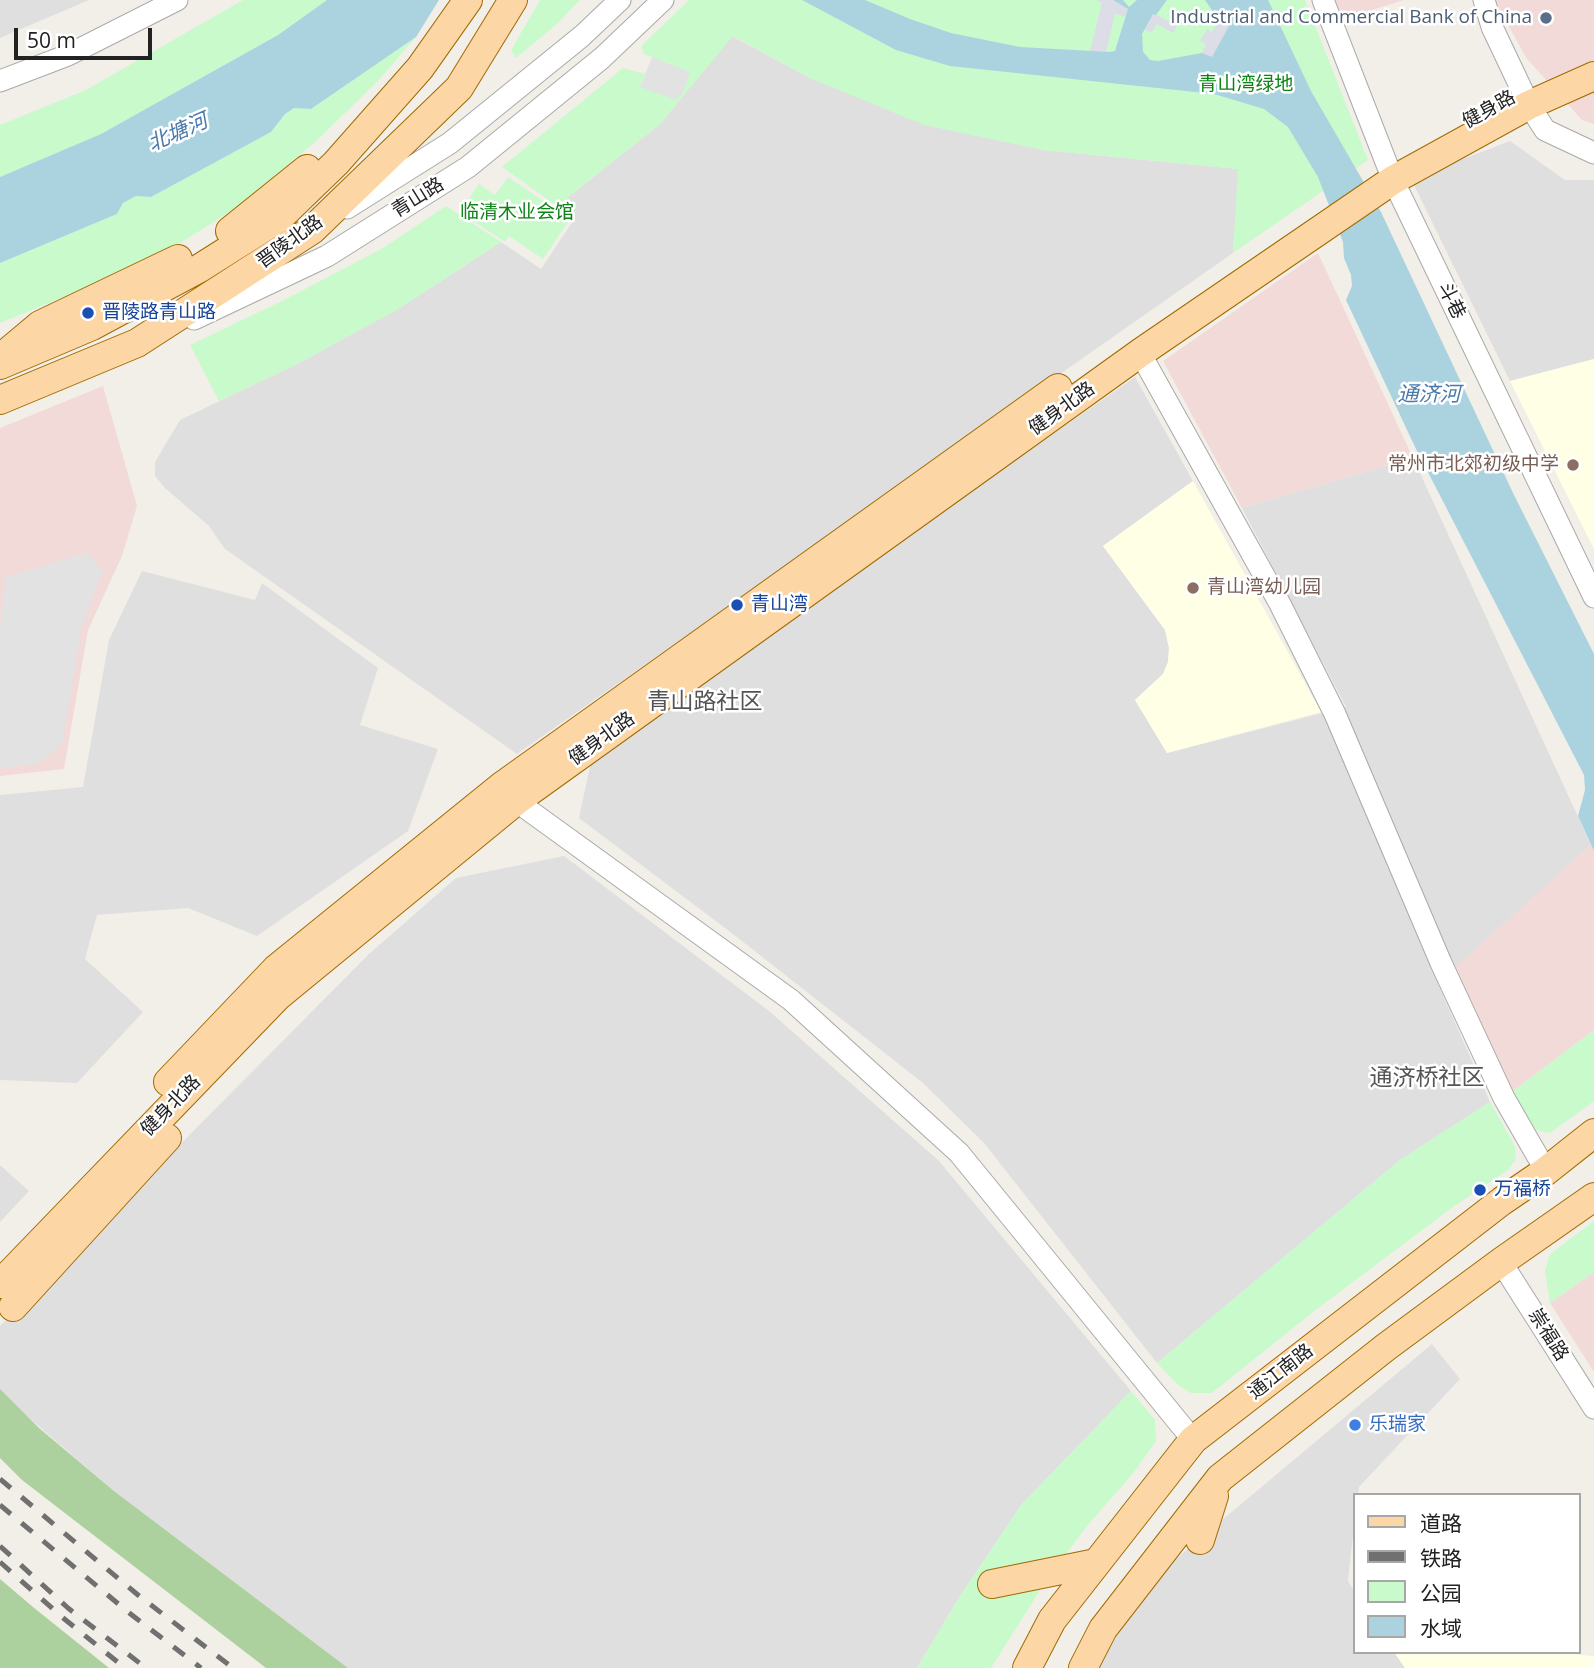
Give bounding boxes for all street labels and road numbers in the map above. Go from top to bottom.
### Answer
street label: 健身路 [1459,86,1519,134]
street label: 青山路 [388,173,448,223]
street label: 晋陵北路 [253,210,327,274]
street label: 斗巷 [1432,279,1470,323]
street label: 健身北路 [1025,377,1099,441]
street label: 健身北路 [565,707,639,771]
street label: 健身北路 [136,1071,206,1141]
street label: 崇福路 [1523,1305,1573,1365]
street label: 通江南路 [1244,1340,1318,1404]

